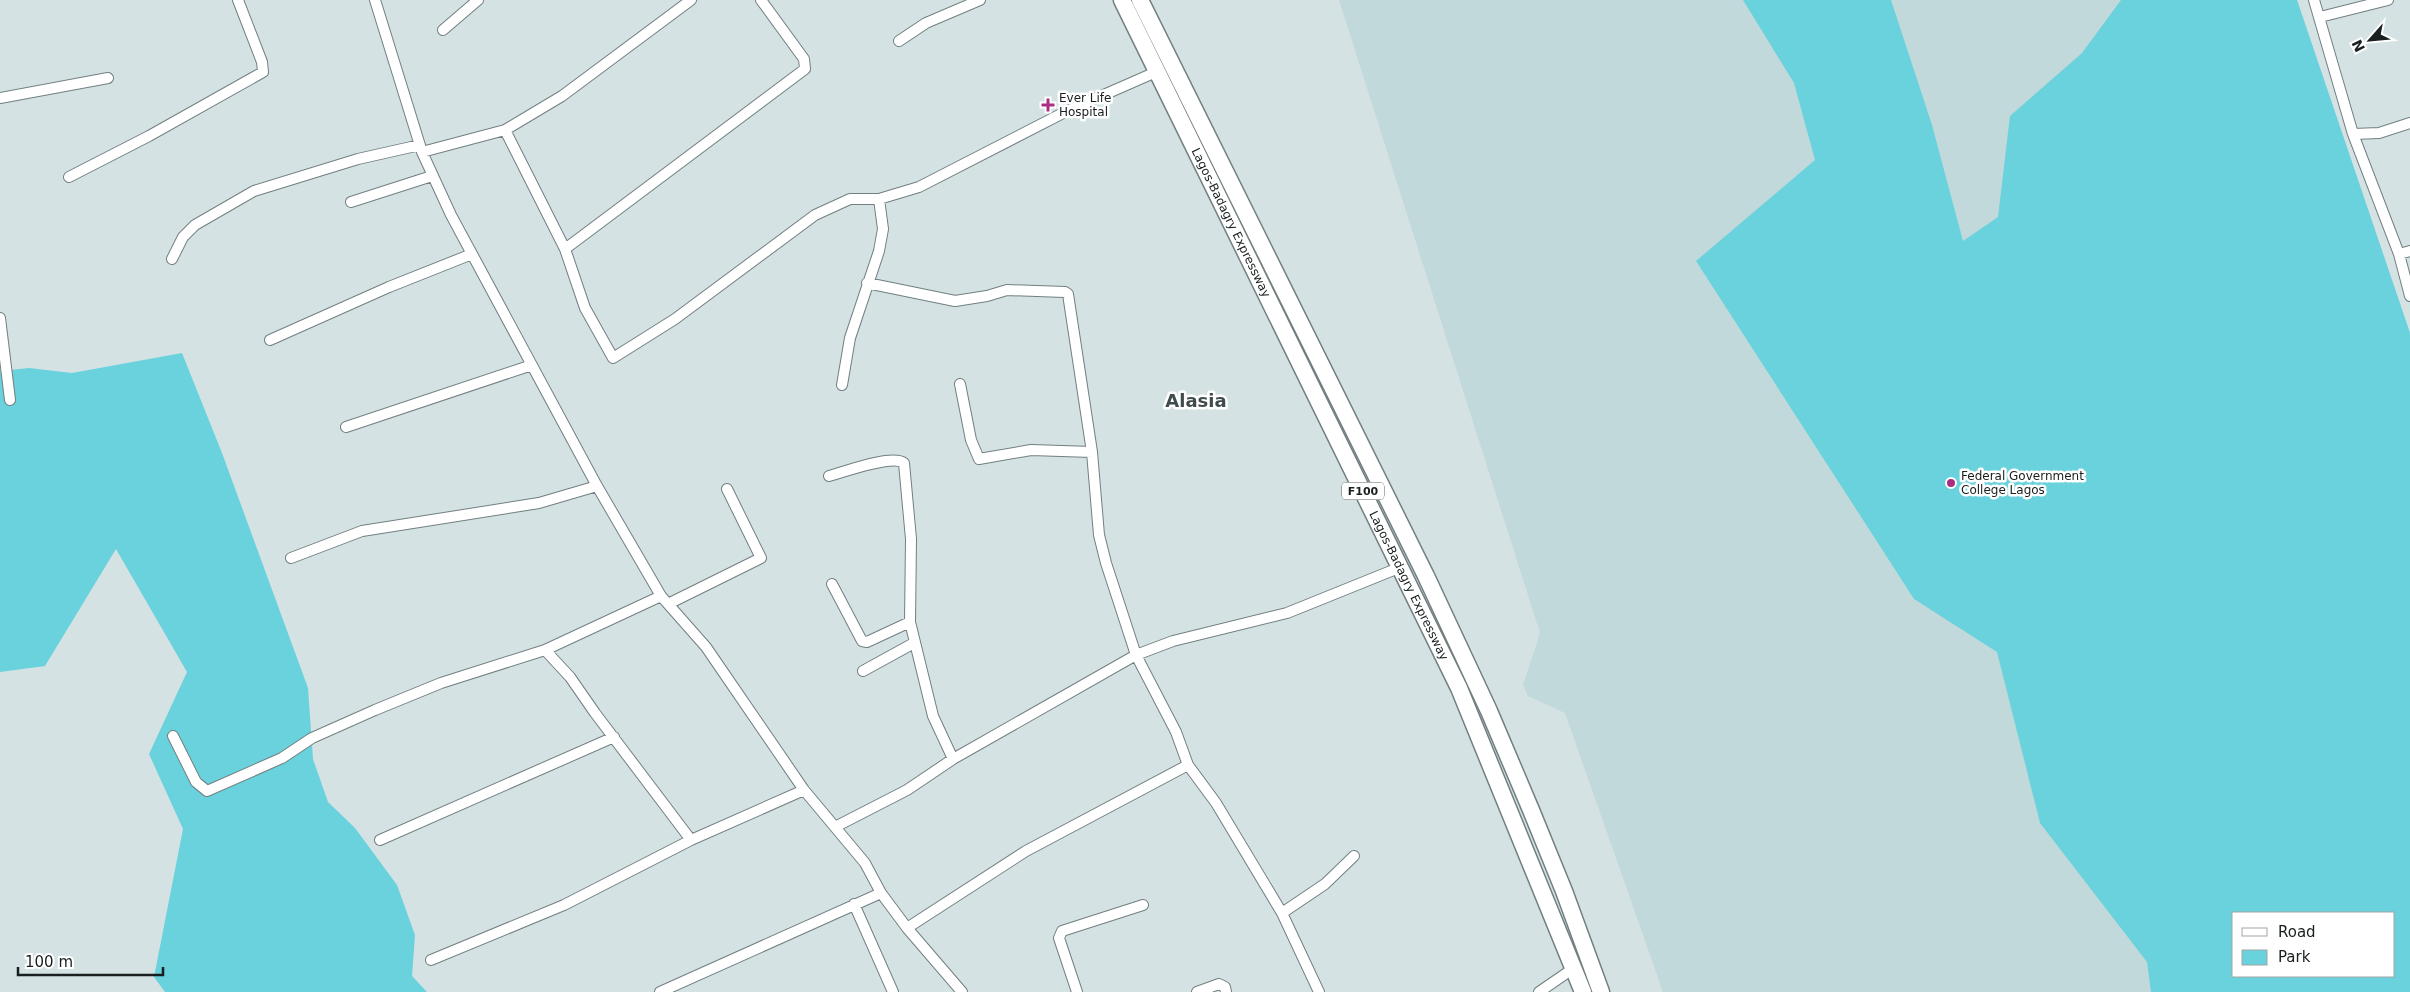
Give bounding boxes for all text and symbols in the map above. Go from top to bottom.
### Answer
north arrow [2345,15,2395,65]
text: N [2349,37,2368,55]
place label: Ever Life Hospital [1059,91,1111,119]
marker: Ever Life Hospital [1041,98,1055,112]
street label: Lagos-Badagry Expressway [1189,146,1274,300]
district label: Alasia [1165,390,1227,411]
place label: Federal Government College Lagos [1961,469,2084,497]
marker: Federal Government College Lagos [1945,477,1957,489]
road number: F100 [1342,482,1384,500]
street label: Lagos-Badagry Expressway [1366,509,1451,662]
legend [2232,912,2395,977]
text: Road [2278,923,2316,941]
scale bar [18,944,162,976]
text: Park [2278,948,2311,966]
text: 100 m [25,953,73,971]

